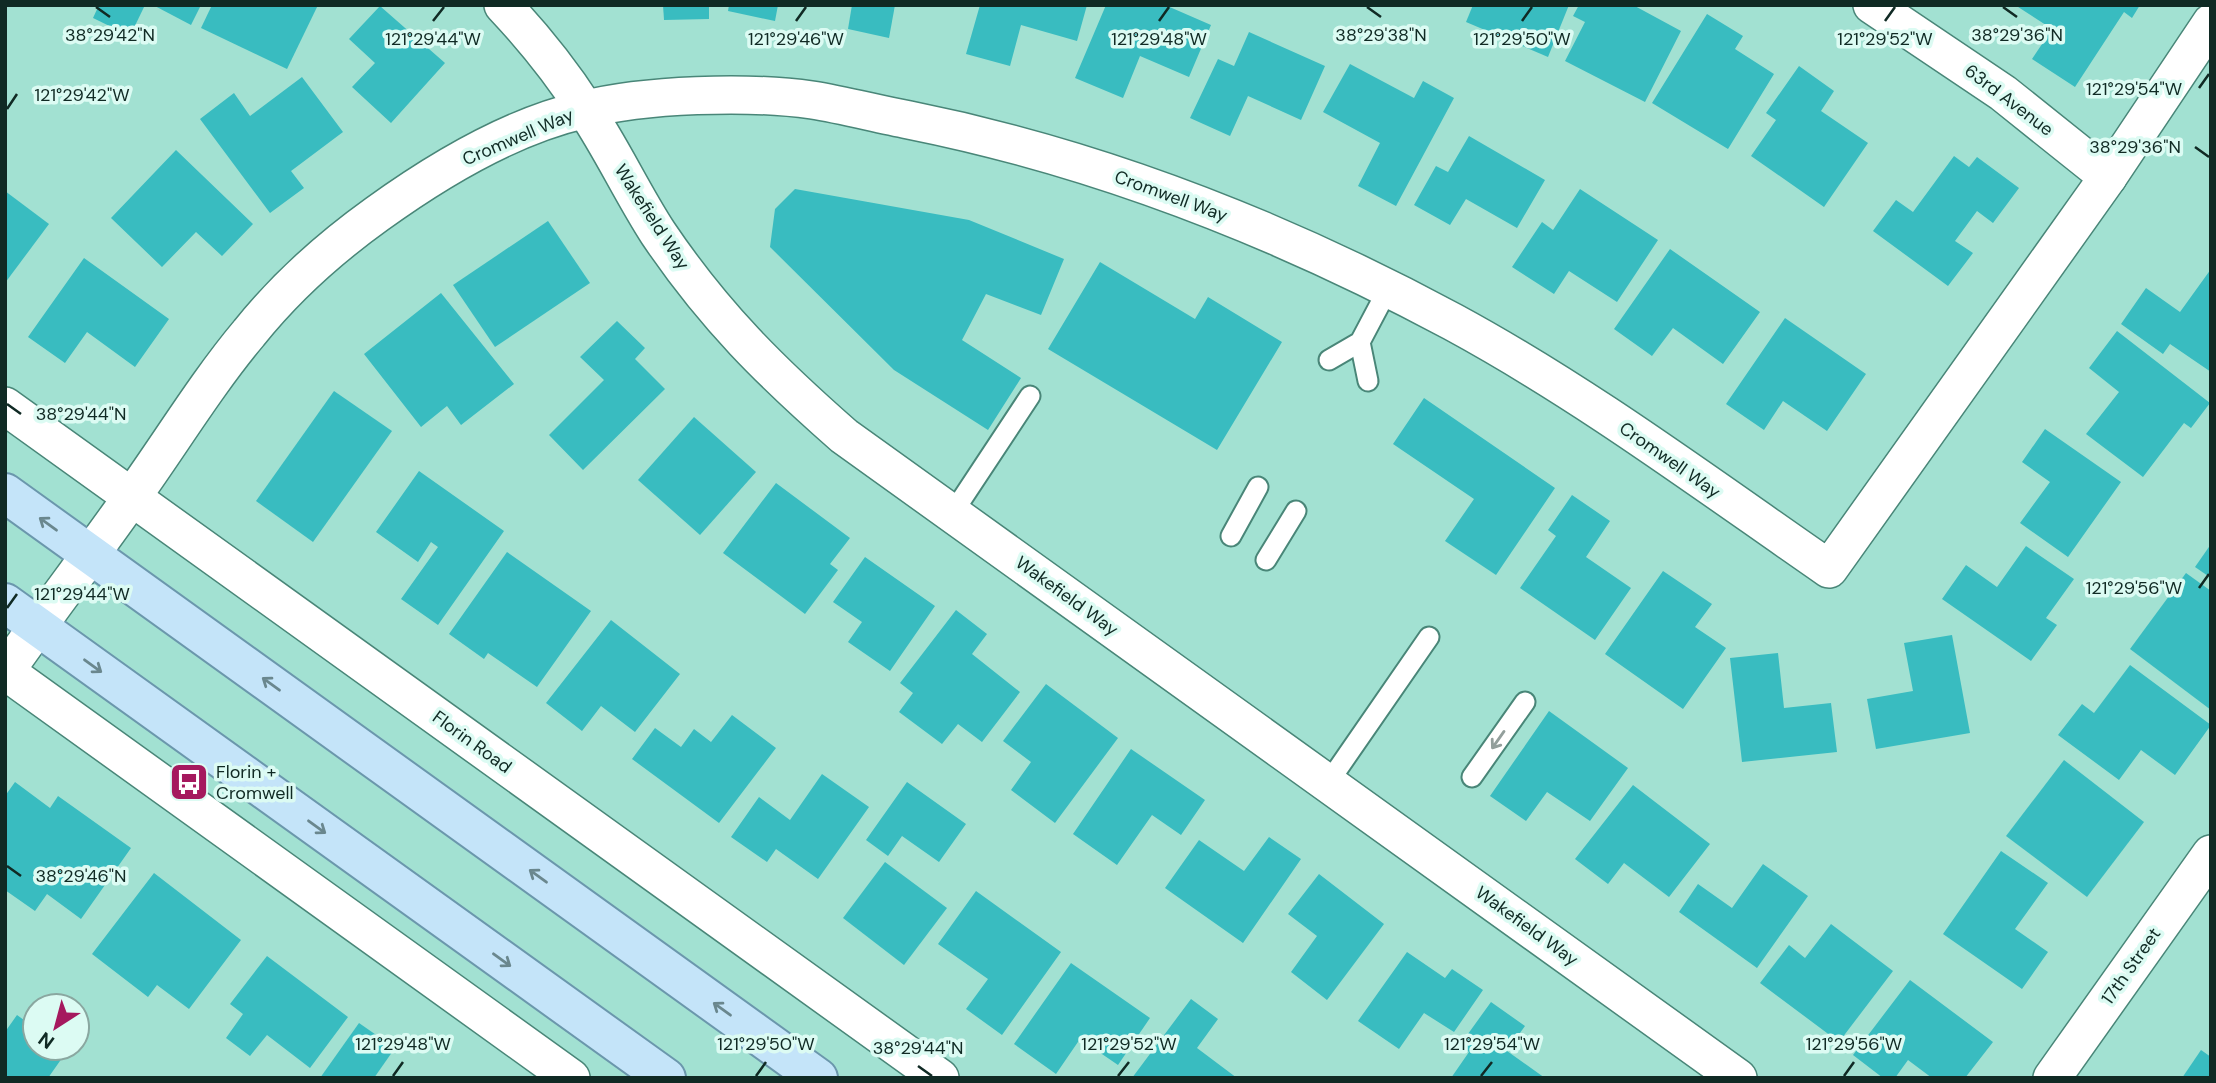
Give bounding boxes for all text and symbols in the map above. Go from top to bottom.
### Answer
text: 38°29'42"N [65,23,155,47]
text: 38°29'38"N [1335,23,1427,47]
text: 38°29'36"N [1971,23,2063,47]
text: 121°29'44"W [385,27,481,51]
text: 121°29'46"W [748,27,844,51]
text: 121°29'48"W [1111,27,1207,51]
text: 121°29'50"W [1473,27,1571,51]
text: 121°29'52"W [1837,27,1933,51]
street label: 63rd Avenue [1960,59,2058,141]
text: 121°29'54"W [2086,77,2182,101]
text: 121°29'42"W [34,83,130,107]
street label: Cromwell Way [459,103,577,171]
text: 38°29'36"N [2089,135,2181,159]
street label: Wakefield Way [609,160,695,274]
street label: Cromwell Way [1111,164,1231,228]
text: 38°29'44"N [36,402,126,426]
street label: Cromwell Way [1615,416,1725,504]
one-way arrow [39,517,58,532]
street label: Wakefield Way [1011,551,1123,641]
text: 121°29'56"W [2086,576,2182,600]
text: 121°29'44"W [34,582,130,606]
one-way arrow [83,659,102,673]
one-way arrow [261,677,280,692]
street label: Florin Road [428,705,516,779]
one-way arrow [1491,730,1505,749]
place label: Florin + Cromwell [216,760,294,805]
bus stop icon: Florin + Cromwell [168,761,210,803]
one-way arrow [307,820,326,834]
text: 38°29'46"N [35,864,127,888]
one-way arrow [529,869,548,884]
street label: Wakefield Way [1471,881,1583,971]
street label: 17th Street [2096,923,2166,1009]
one-way arrow [492,953,511,967]
north arrow [21,992,91,1062]
one-way arrow [713,1002,732,1016]
text: N [33,1026,59,1055]
text: 121°29'48"W [355,1032,451,1056]
text: 121°29'50"W [717,1032,815,1056]
text: 121°29'52"W [1081,1032,1177,1056]
text: 121°29'54"W [1444,1032,1540,1056]
text: 121°29'56"W [1806,1032,1902,1056]
text: 38°29'44"N [873,1036,963,1060]

